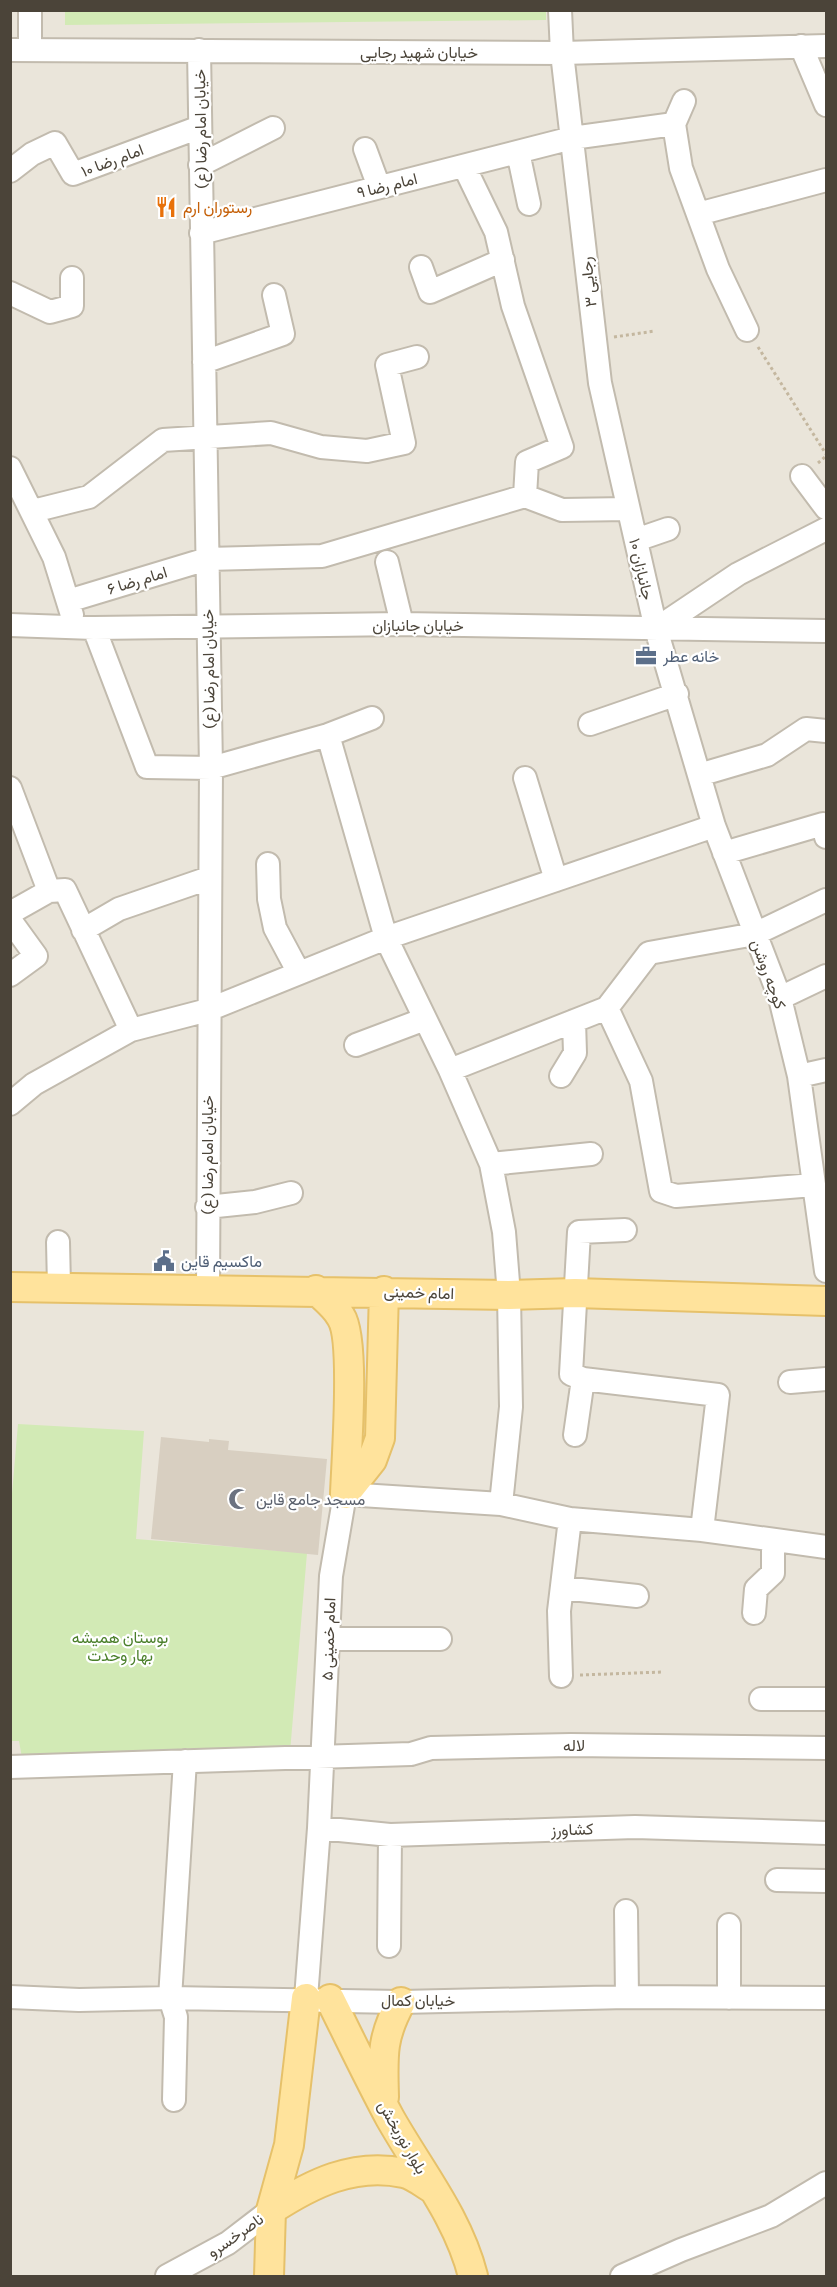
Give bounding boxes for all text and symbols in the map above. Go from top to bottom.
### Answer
street label: خیابان شهید رجایی [360,42,478,63]
street label: خیابان امام رضا (ع) [189,69,213,189]
street label: امام رضا ۱۰ [78,139,146,182]
street label: امام رضا ۹ [355,168,420,203]
restaurant icon: رستوران ارم [154,195,178,219]
place label: رستوران ارم [183,197,252,218]
street label: رجایی ۳ [575,256,602,308]
street label: جانبازان ۱۰ [624,536,659,602]
street label: امام رضا ۶ [105,561,170,600]
street label: خیابان امام رضا (ع) [197,609,221,729]
street label: خیابان جانبازان [372,615,464,636]
office icon: خانه عطر [634,644,658,668]
place label: خانه عطر [662,646,719,667]
street label: کوچه روشن [745,936,791,1012]
street label: خیابان امام رضا (ع) [197,1095,219,1215]
public building icon: ماکسیم قاین [152,1249,176,1273]
place label: ماکسیم قاین [181,1251,262,1272]
street label: امام خمینی [383,1281,455,1304]
mosque icon: مسجد جامع قاین [227,1487,251,1511]
place label: مسجد جامع قاین [256,1489,365,1511]
street label: امام خمینی ۵ [317,1597,340,1681]
park label: بوستان همیشه بهار وحدت [72,1627,168,1666]
street label: لاله [563,1735,585,1754]
street label: کشاورز [549,1818,594,1841]
street label: خیابان کمال [381,1990,455,2010]
street label: بلوار نوربخش [373,2097,432,2178]
street label: ناصرخسرو [203,2208,268,2262]

